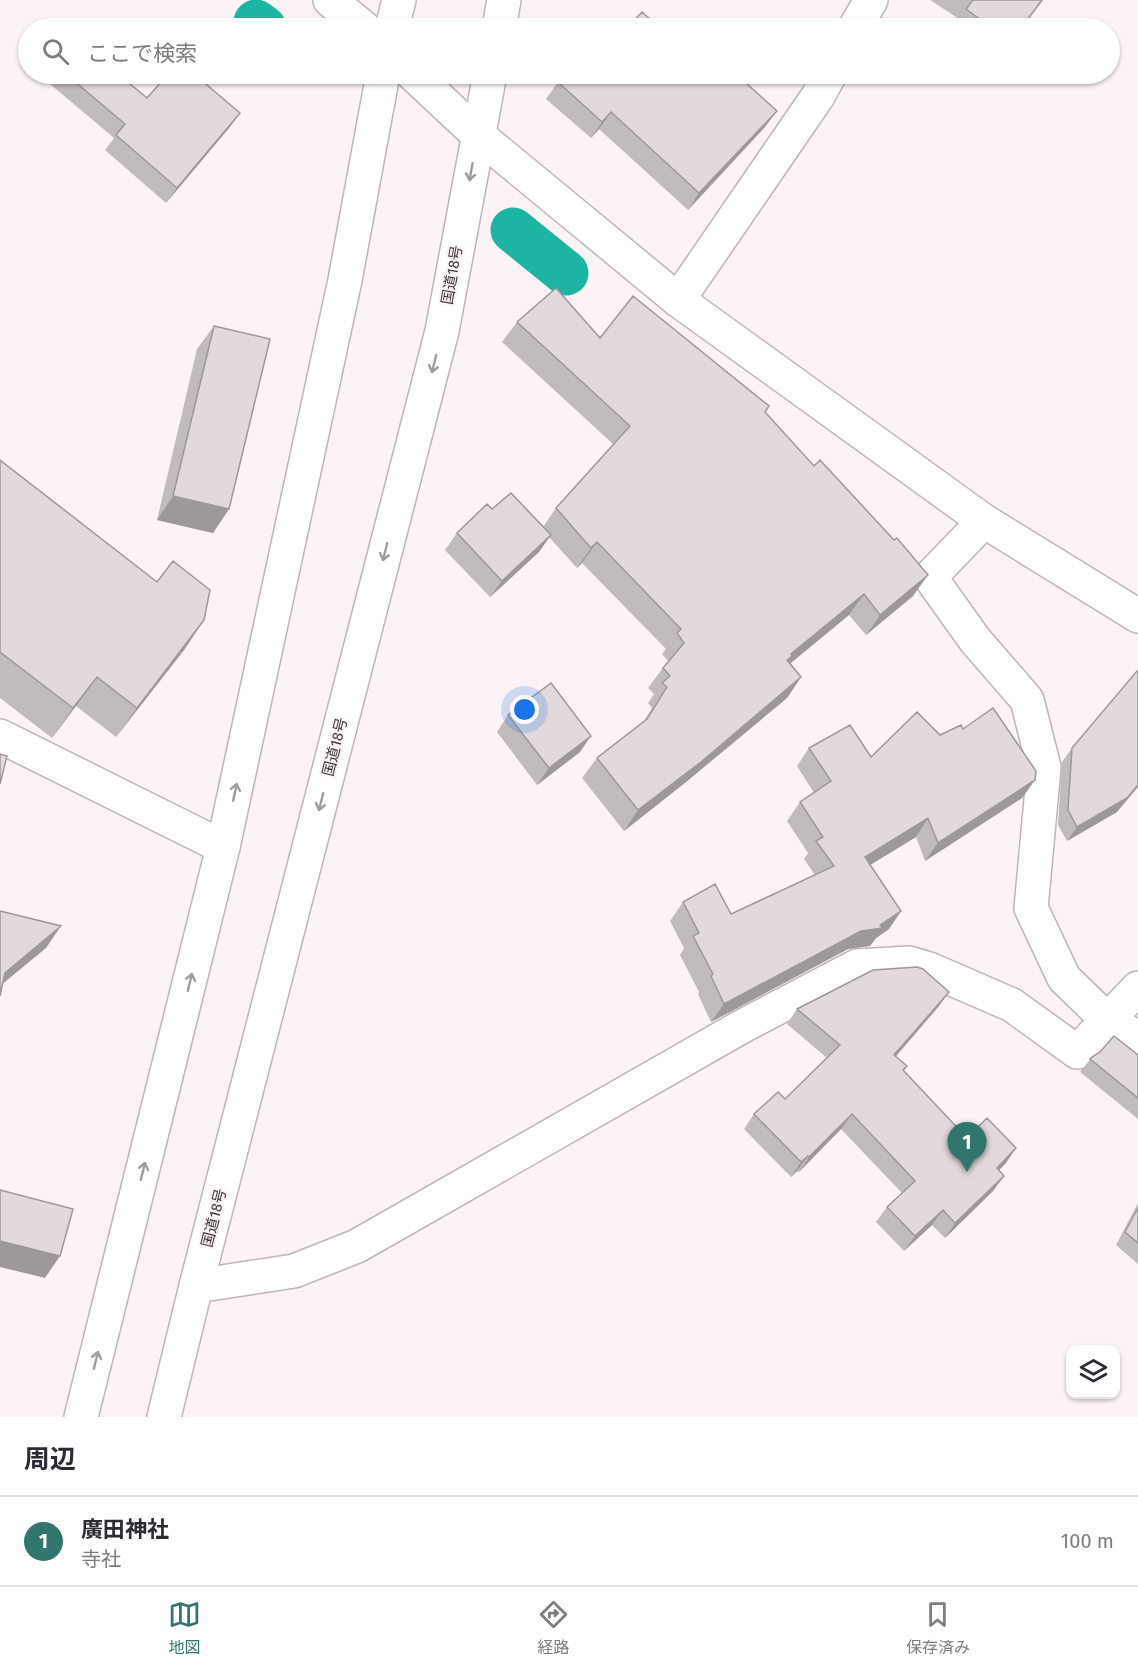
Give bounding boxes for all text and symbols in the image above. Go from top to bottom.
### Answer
search box [18,18,1120,84]
icon: search [39,35,72,68]
text: ここで検索 [87,40,197,67]
one-way arrow [465,162,476,182]
street label: 国道18号 [438,244,466,306]
one-way arrow [428,354,439,373]
one-way arrow [379,543,391,562]
your location [510,695,539,724]
street label: 国道18号 [319,716,351,778]
one-way arrow [230,783,241,802]
one-way arrow [314,792,326,811]
one-way arrow [184,973,196,992]
pin: 1 [948,1122,986,1172]
one-way arrow [137,1162,149,1181]
street label: 国道18号 [198,1187,230,1249]
map controls [1066,1345,1120,1399]
button: layers [1066,1345,1120,1399]
one-way arrow [90,1351,102,1370]
text: 周辺 [24,1444,76,1475]
text: 廣田神社 [81,1516,169,1543]
text: 1 [39,1529,48,1553]
text: 100 m [1061,1529,1114,1553]
text: 寺社 [81,1547,121,1571]
tab: 地図 [168,1598,201,1658]
tab: 経路 [537,1598,570,1658]
tab: 保存済み [906,1598,970,1658]

